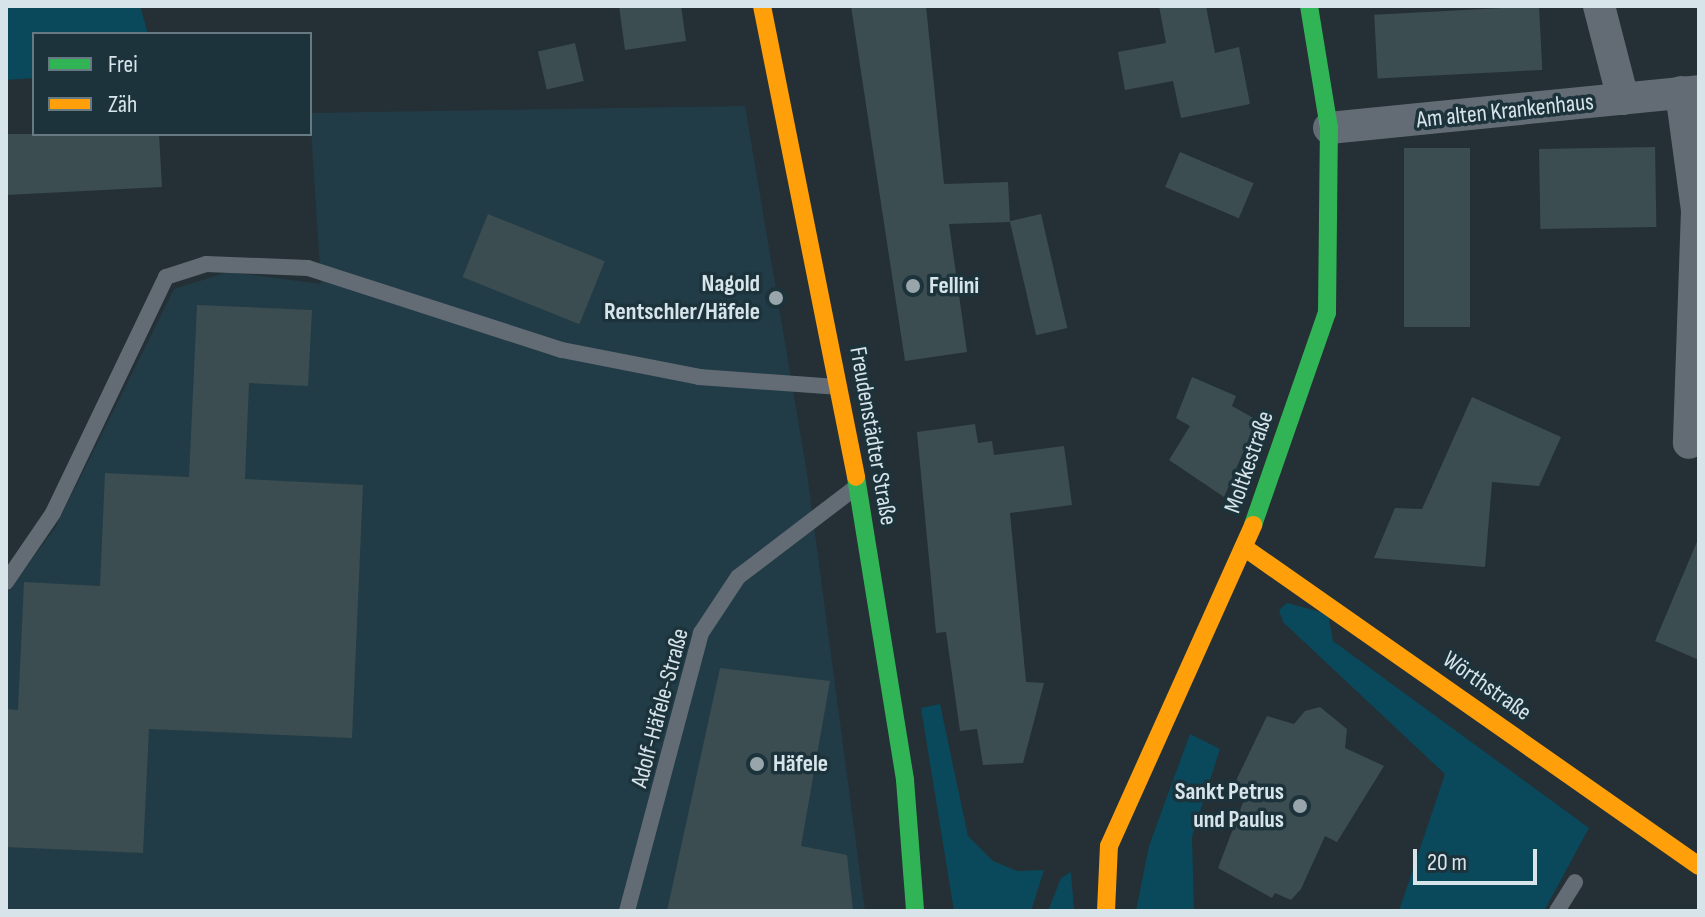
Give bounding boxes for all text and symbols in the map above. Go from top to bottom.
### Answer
legend [32,32,312,136]
text: Frei [108,50,138,79]
street label: Am alten Krankenhaus [1415,87,1595,135]
text: Zäh [108,90,137,119]
place label: Nagold Rentschler/Häfele [604,270,760,326]
place label: Fellini [929,272,979,300]
marker: Fellini [904,277,922,295]
marker: Nagold Rentschler/Häfele [767,289,785,307]
street label: Freudenstädter Straße [843,344,903,528]
street label: Moltkestraße [1218,407,1280,517]
street label: Adolf-Häfele-Straße [625,625,695,791]
street label: Wörthstraße [1437,645,1537,727]
place label: Häfele [773,750,828,778]
marker: Häfele [748,755,766,773]
place label: Sankt Petrus und Paulus [1175,778,1284,834]
marker: Sankt Petrus und Paulus [1291,797,1309,815]
scale bar [1417,833,1541,883]
text: 20 m [1427,848,1467,877]

